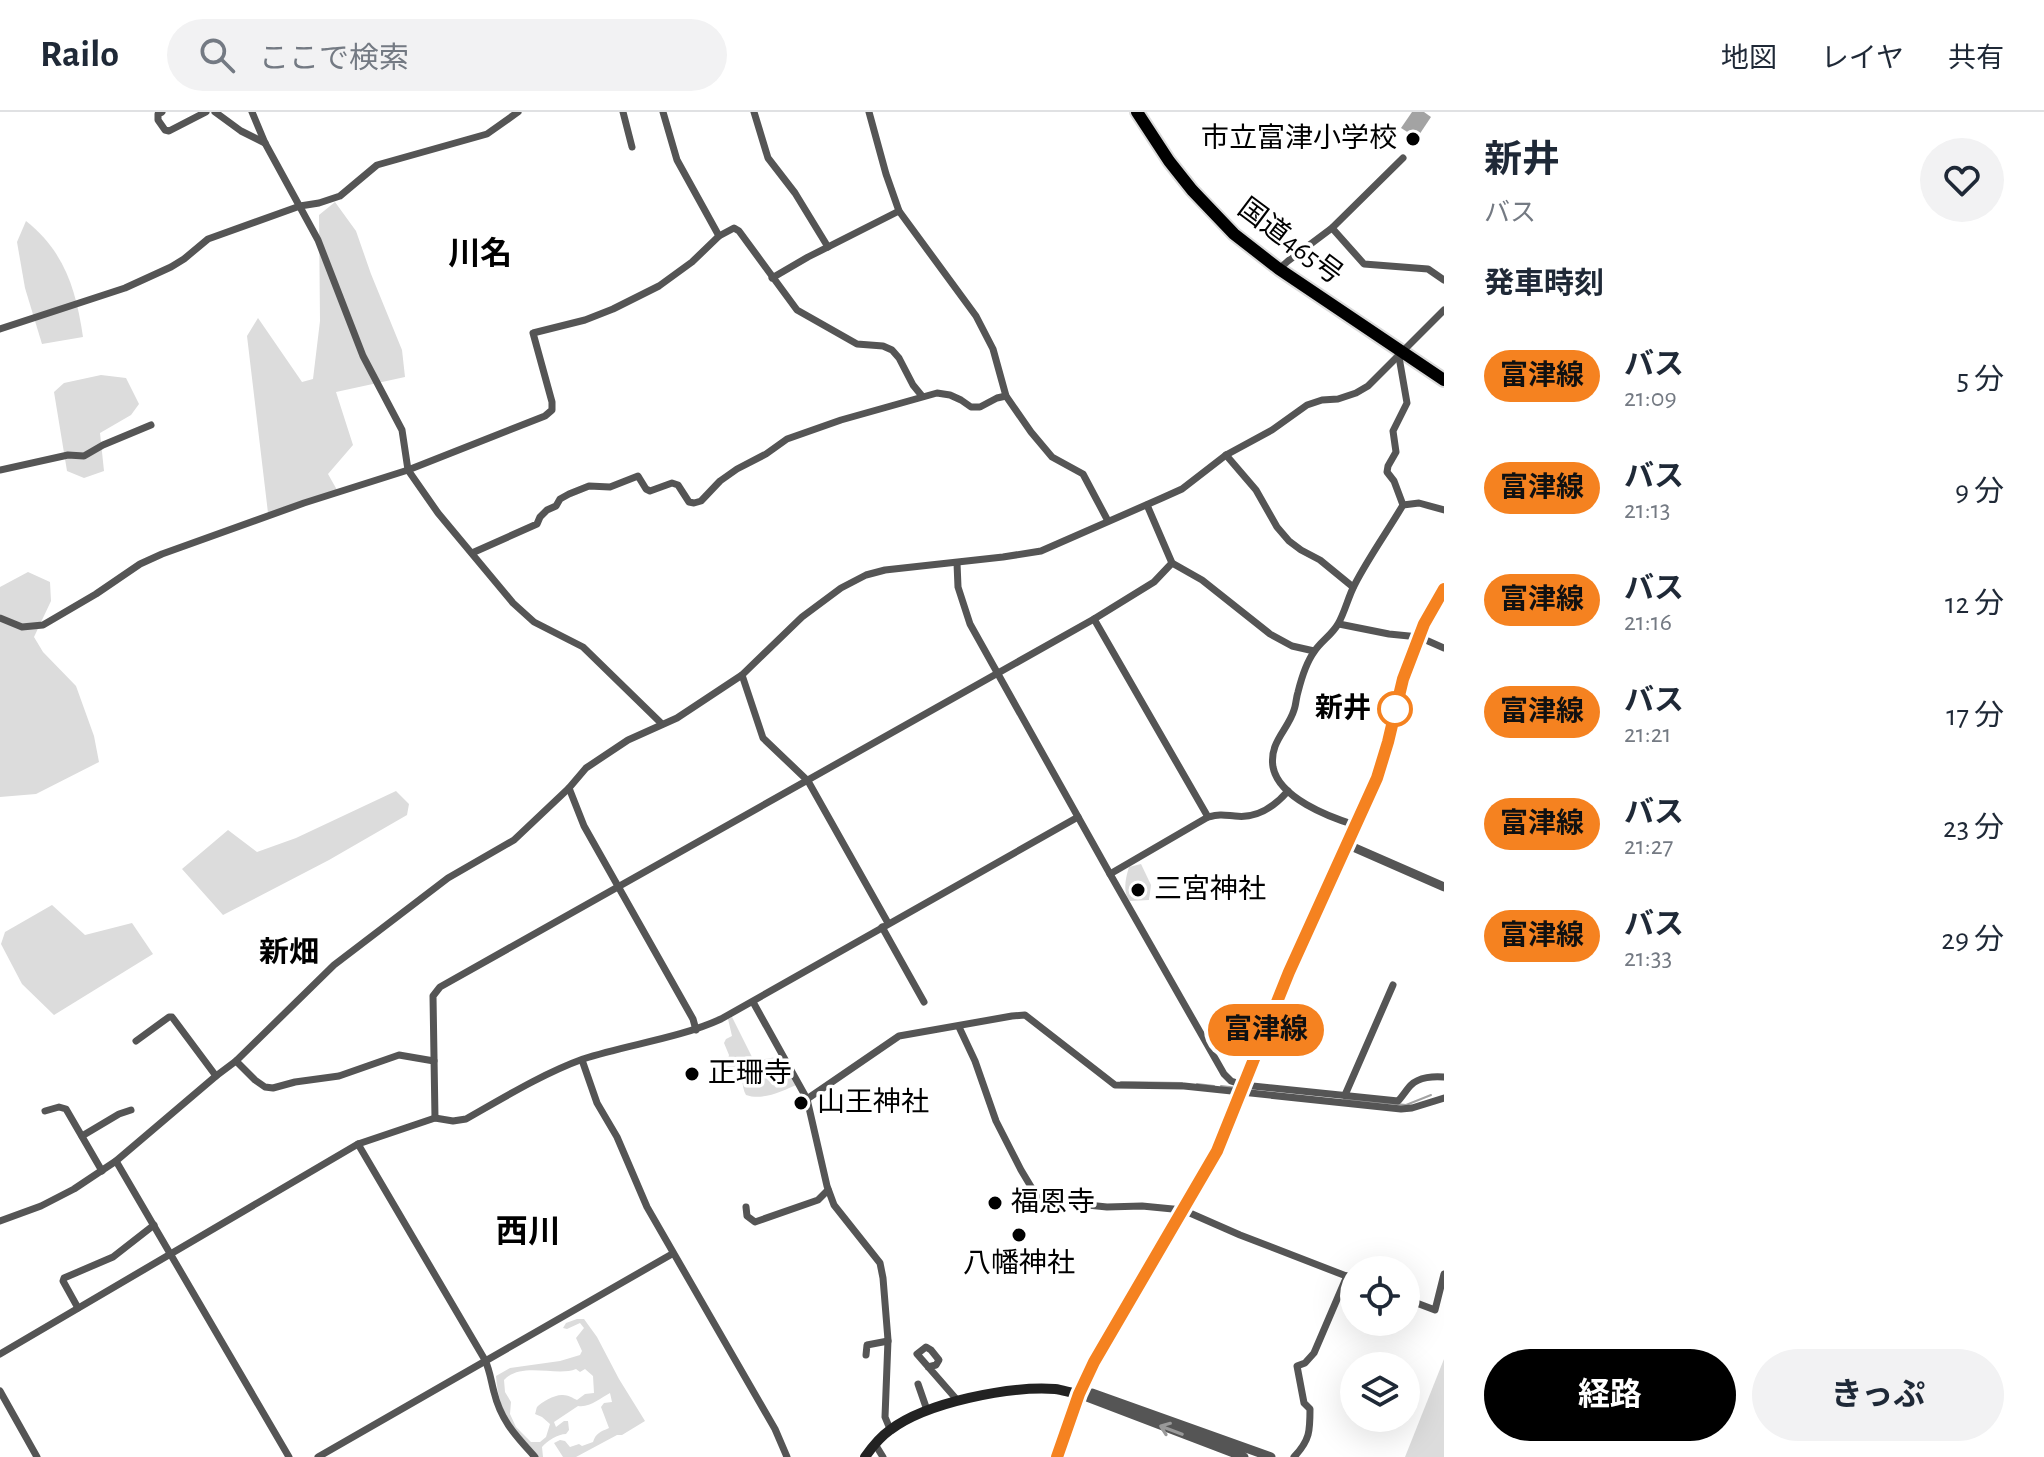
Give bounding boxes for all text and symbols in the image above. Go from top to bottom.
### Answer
search box [167,19,727,91]
icon: search [195,33,239,77]
text: Railo [40,36,119,74]
text: ここで検索 [259,44,409,74]
text: 地図 [1721,45,1777,73]
text: レイヤ [1821,45,1904,73]
text: 共有 [1948,45,2004,73]
place label: 市立富津小学校 [1201,123,1397,153]
marker: 市立富津小学校 [1404,130,1422,148]
button: heart [1920,138,2004,222]
text: 新井 [1484,142,1560,180]
street label: 国道465号 [1233,192,1348,290]
text: バス [1484,200,1536,226]
district label: 川名 [448,236,512,270]
text: 発車時刻 [1484,269,1604,299]
text: バス [1624,350,1684,380]
text: 富津線 [1500,362,1584,390]
text: 5 分 [1957,365,2004,395]
text: 21:09 [1624,385,1677,411]
text: バス [1624,462,1684,492]
text: 富津線 [1500,474,1584,502]
text: 9 分 [1955,477,2004,507]
text: 21:13 [1624,497,1670,523]
text: バス [1624,574,1684,604]
text: 富津線 [1500,586,1584,614]
text: 12 分 [1945,589,2004,619]
text: 21:16 [1624,609,1672,635]
text: バス [1624,686,1684,716]
marker: 新井 [1378,692,1412,726]
place label: 新井 [1315,693,1371,723]
text: 富津線 [1500,698,1584,726]
text: 17 分 [1946,701,2004,731]
text: 21:21 [1624,721,1672,747]
text: バス [1624,798,1684,828]
text: 富津線 [1500,810,1584,838]
text: 23 分 [1943,813,2004,843]
text: 21:27 [1624,833,1673,859]
place label: 三宮神社 [1154,874,1266,904]
marker: 三宮神社 [1129,881,1147,899]
text: バス [1624,910,1684,940]
text: 富津線 [1500,922,1584,950]
text: 29 分 [1941,925,2004,955]
district label: 新畑 [259,936,319,968]
text: 21:33 [1624,945,1672,971]
line badge: 富津線 [1220,1004,1312,1056]
text: 富津線 [1224,1016,1308,1044]
place label: 正珊寺 [708,1058,792,1088]
marker: 正珊寺 [683,1065,701,1083]
place label: 山王神社 [817,1087,929,1117]
marker: 山王神社 [792,1094,810,1112]
place label: 福恩寺 [1011,1187,1095,1217]
marker: 福恩寺 [986,1194,1004,1212]
district label: 西川 [496,1216,560,1248]
marker: 八幡神社 [1010,1226,1028,1244]
place label: 八幡神社 [963,1248,1075,1278]
map controls [1340,1256,1420,1432]
button: locate [1340,1256,1420,1336]
button: 経路 [1484,1349,1736,1441]
button: きっぷ [1752,1349,2004,1441]
button: layers [1340,1352,1420,1432]
one-way arrow [1159,1422,1184,1436]

